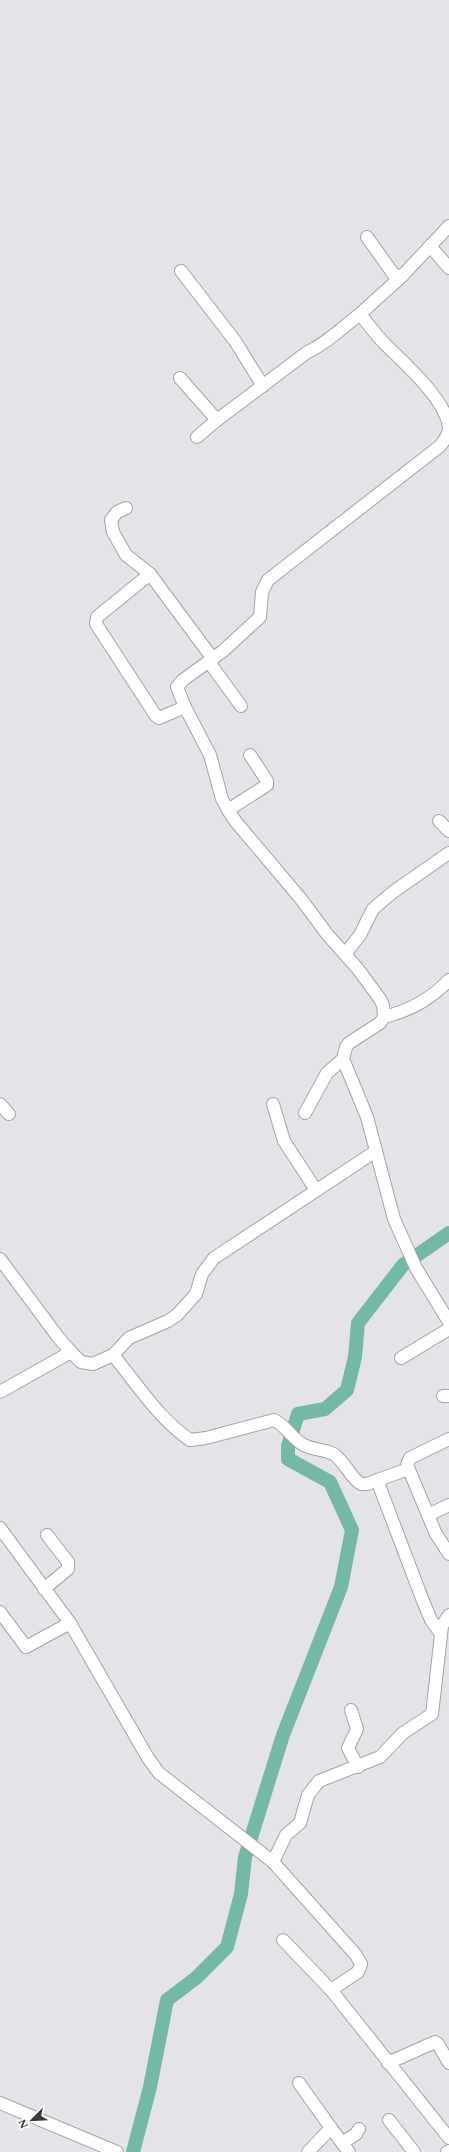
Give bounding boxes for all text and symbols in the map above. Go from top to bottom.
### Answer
north arrow [12,2100,52,2140]
text: N [14,2116,33,2131]

